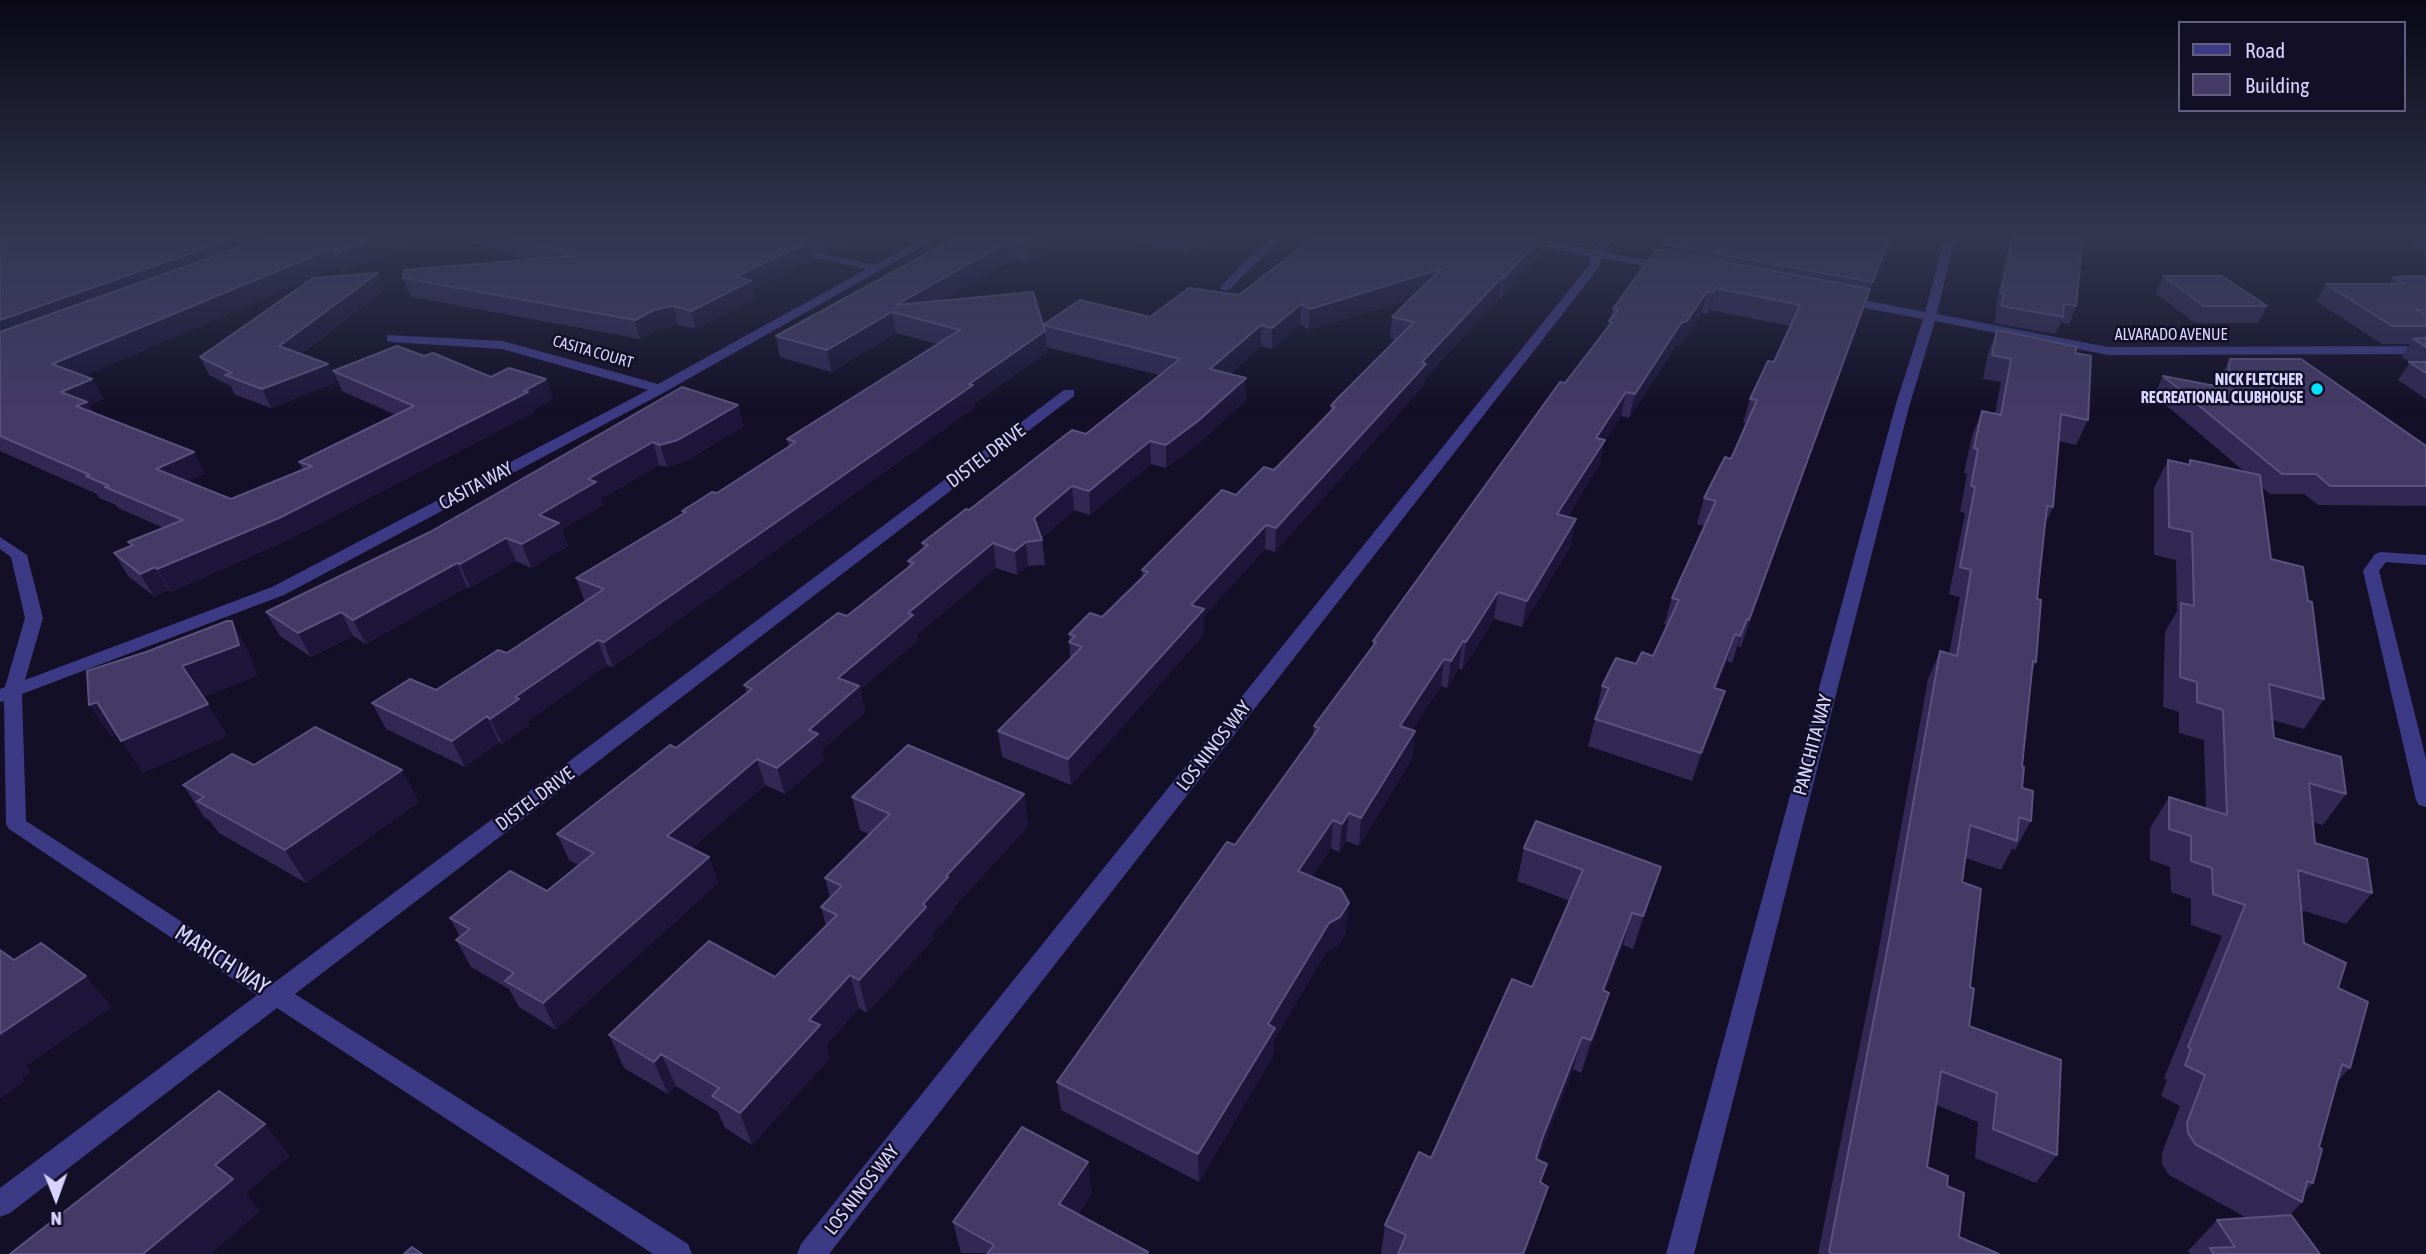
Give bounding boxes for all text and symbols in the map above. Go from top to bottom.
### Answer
legend [2178,21,2405,112]
text: Road [2245,38,2285,62]
text: Building [2245,73,2309,97]
street label: ALVARADO AVENUE [2115,325,2227,345]
street label: CASITA COURT [550,331,636,373]
place label: NICK FLETCHER RECREATIONAL CLUBHOUSE [2141,370,2303,408]
marker: NICK FLETCHER RECREATIONAL CLUBHOUSE [2309,381,2325,397]
street label: DISTEL DRIVE [942,419,1030,493]
street label: CASITA WAY [435,457,517,515]
street label: PANCHITA WAY [1789,692,1837,798]
street label: LOS NINOS WAY [1172,697,1256,795]
street label: DISTEL DRIVE [491,762,579,836]
street label: MARICH WAY [169,919,275,1001]
street label: LOS NINOS WAY [820,1141,904,1239]
north arrow [21,1163,91,1233]
text: N [51,1208,62,1230]

